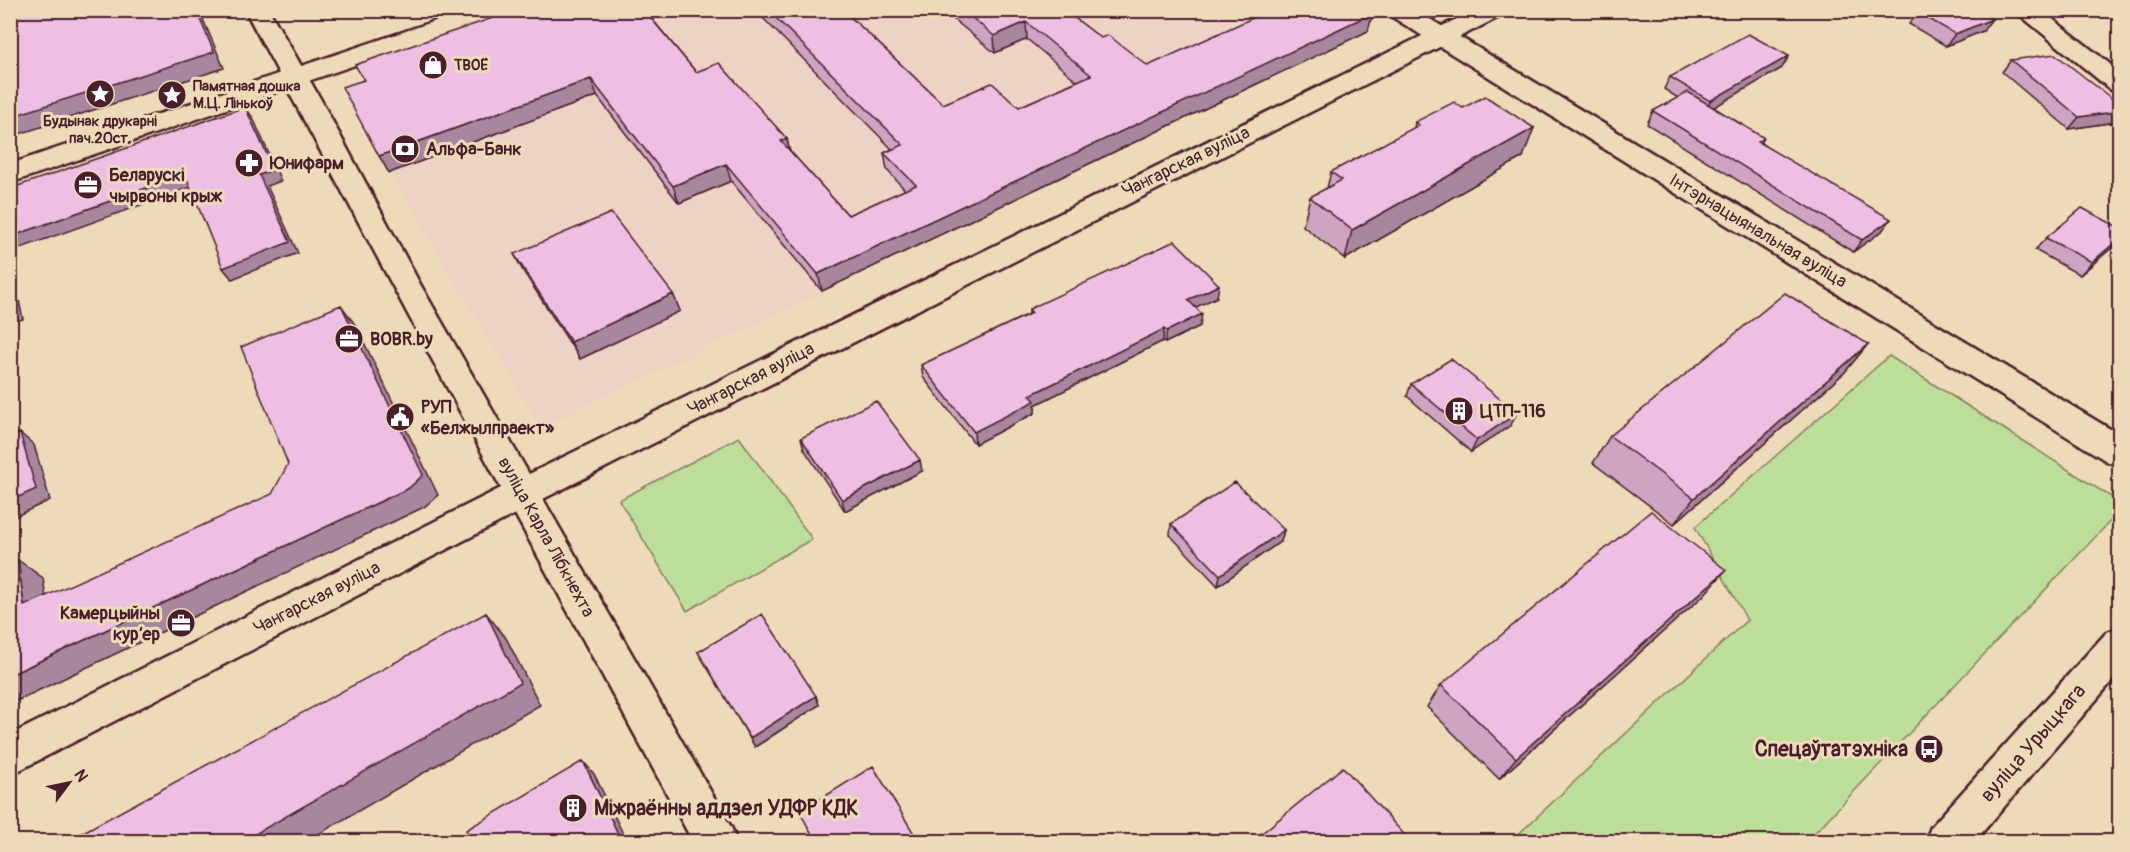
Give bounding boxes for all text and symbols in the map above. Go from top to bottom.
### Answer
shop icon: ТВОЁ [417,49,449,81]
place label: ТВОЁ [453,56,488,75]
place label: Памятная дошка М.Ц. Лінькоў [193,77,301,113]
place icon: Будынак друкарні пач.20ст. [84,78,116,110]
place icon: Памятная дошка М.Ц. Лінькоў [156,79,188,111]
place label: Будынак друкарні пач.20ст. [43,112,157,148]
street label: Чангарская вуліца [1118,121,1254,203]
bank icon: Альфа-Банк [389,133,421,165]
place label: Альфа-Банк [426,138,522,161]
pharmacy icon: Юнифарм [233,147,265,179]
place label: Юнифарм [269,152,344,175]
place label: Беларускі чырвоны крыж [109,164,223,208]
office icon: Беларускі чырвоны крыж [72,169,104,201]
street label: Інтэрнацыянальная вуліца [1665,169,1851,293]
office icon: BOBR.by [333,323,365,355]
place label: BOBR.by [370,328,433,351]
street label: Чангарская вуліца [684,337,818,421]
building icon: ЦТП-116 [1443,395,1475,427]
place label: РУП «Белжылпраект» [421,396,555,440]
place label: ЦТП-116 [1480,400,1546,423]
public building icon: РУП «Белжылпраект» [384,401,416,433]
street label: вуліца Карла Лібкнехта [492,453,600,621]
street label: Чангарская вуліца [250,556,384,640]
place label: Камерцыйны курʼер [60,602,160,646]
office icon: Камерцыйны курʼер [165,607,197,639]
street label: вуліца Урыцкага [1974,678,2092,808]
bus stop icon: Спецаўтатэхніка [1913,733,1945,765]
place label: Спецаўтатэхніка [1755,736,1908,763]
north arrow [39,753,99,813]
text: N [70,766,92,786]
building icon: Міжраённы аддзел УДФР КДК [557,792,589,824]
place label: Міжраённы аддзел УДФР КДК [594,795,858,822]

